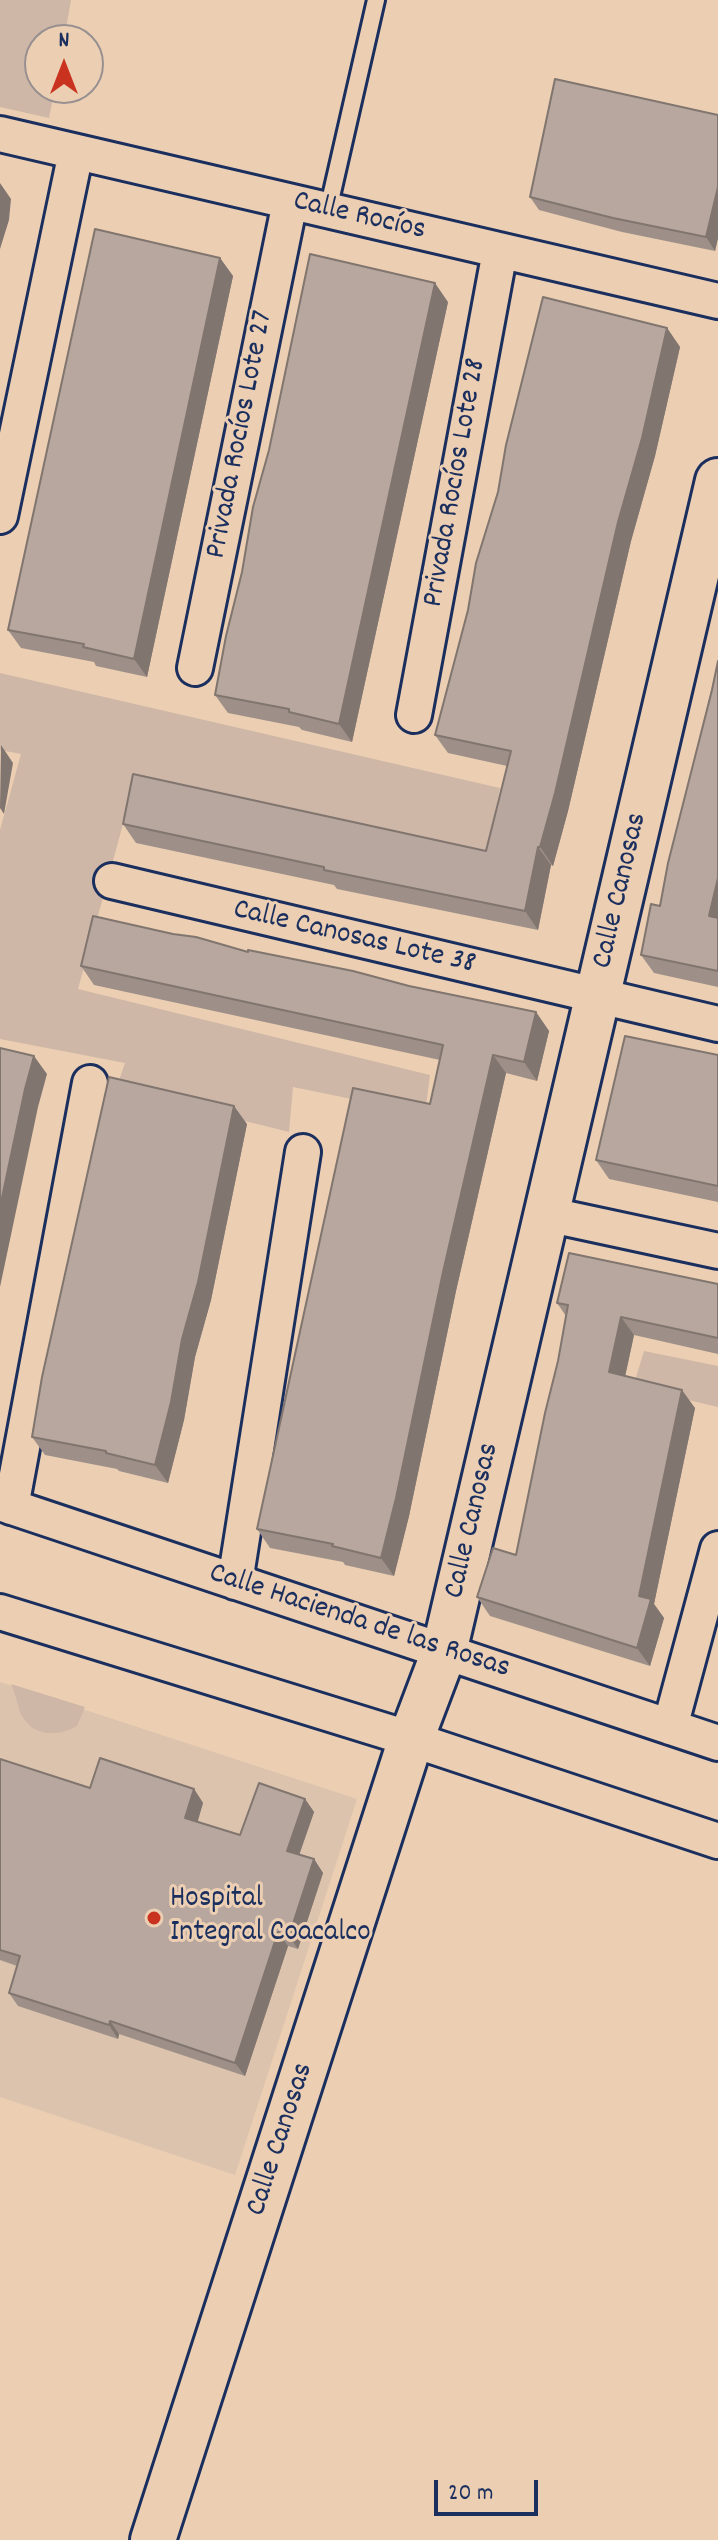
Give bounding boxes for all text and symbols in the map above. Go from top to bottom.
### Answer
north arrow [24,24,104,104]
text: N [59,26,69,57]
street label: Calle Rocíos [289,185,429,251]
street label: Privada Rocíos Lote 27 [200,308,284,562]
street label: Privada Rocíos Lote 28 [417,356,497,610]
street label: Calle Canosas [587,810,657,972]
street label: Calle Canosas Lote 38 [229,894,479,984]
street label: Calle Canosas [439,1440,509,1602]
street label: Calle Hacienda de las Rosas [204,1557,514,1689]
place label: Hospital Integral Coacalco [170,1883,371,1954]
marker: Hospital Integral Coacalco [145,1909,163,1927]
street label: Calle Canosas [240,2059,324,2221]
scale bar [438,2464,542,2514]
text: 20 m [448,2477,494,2511]

